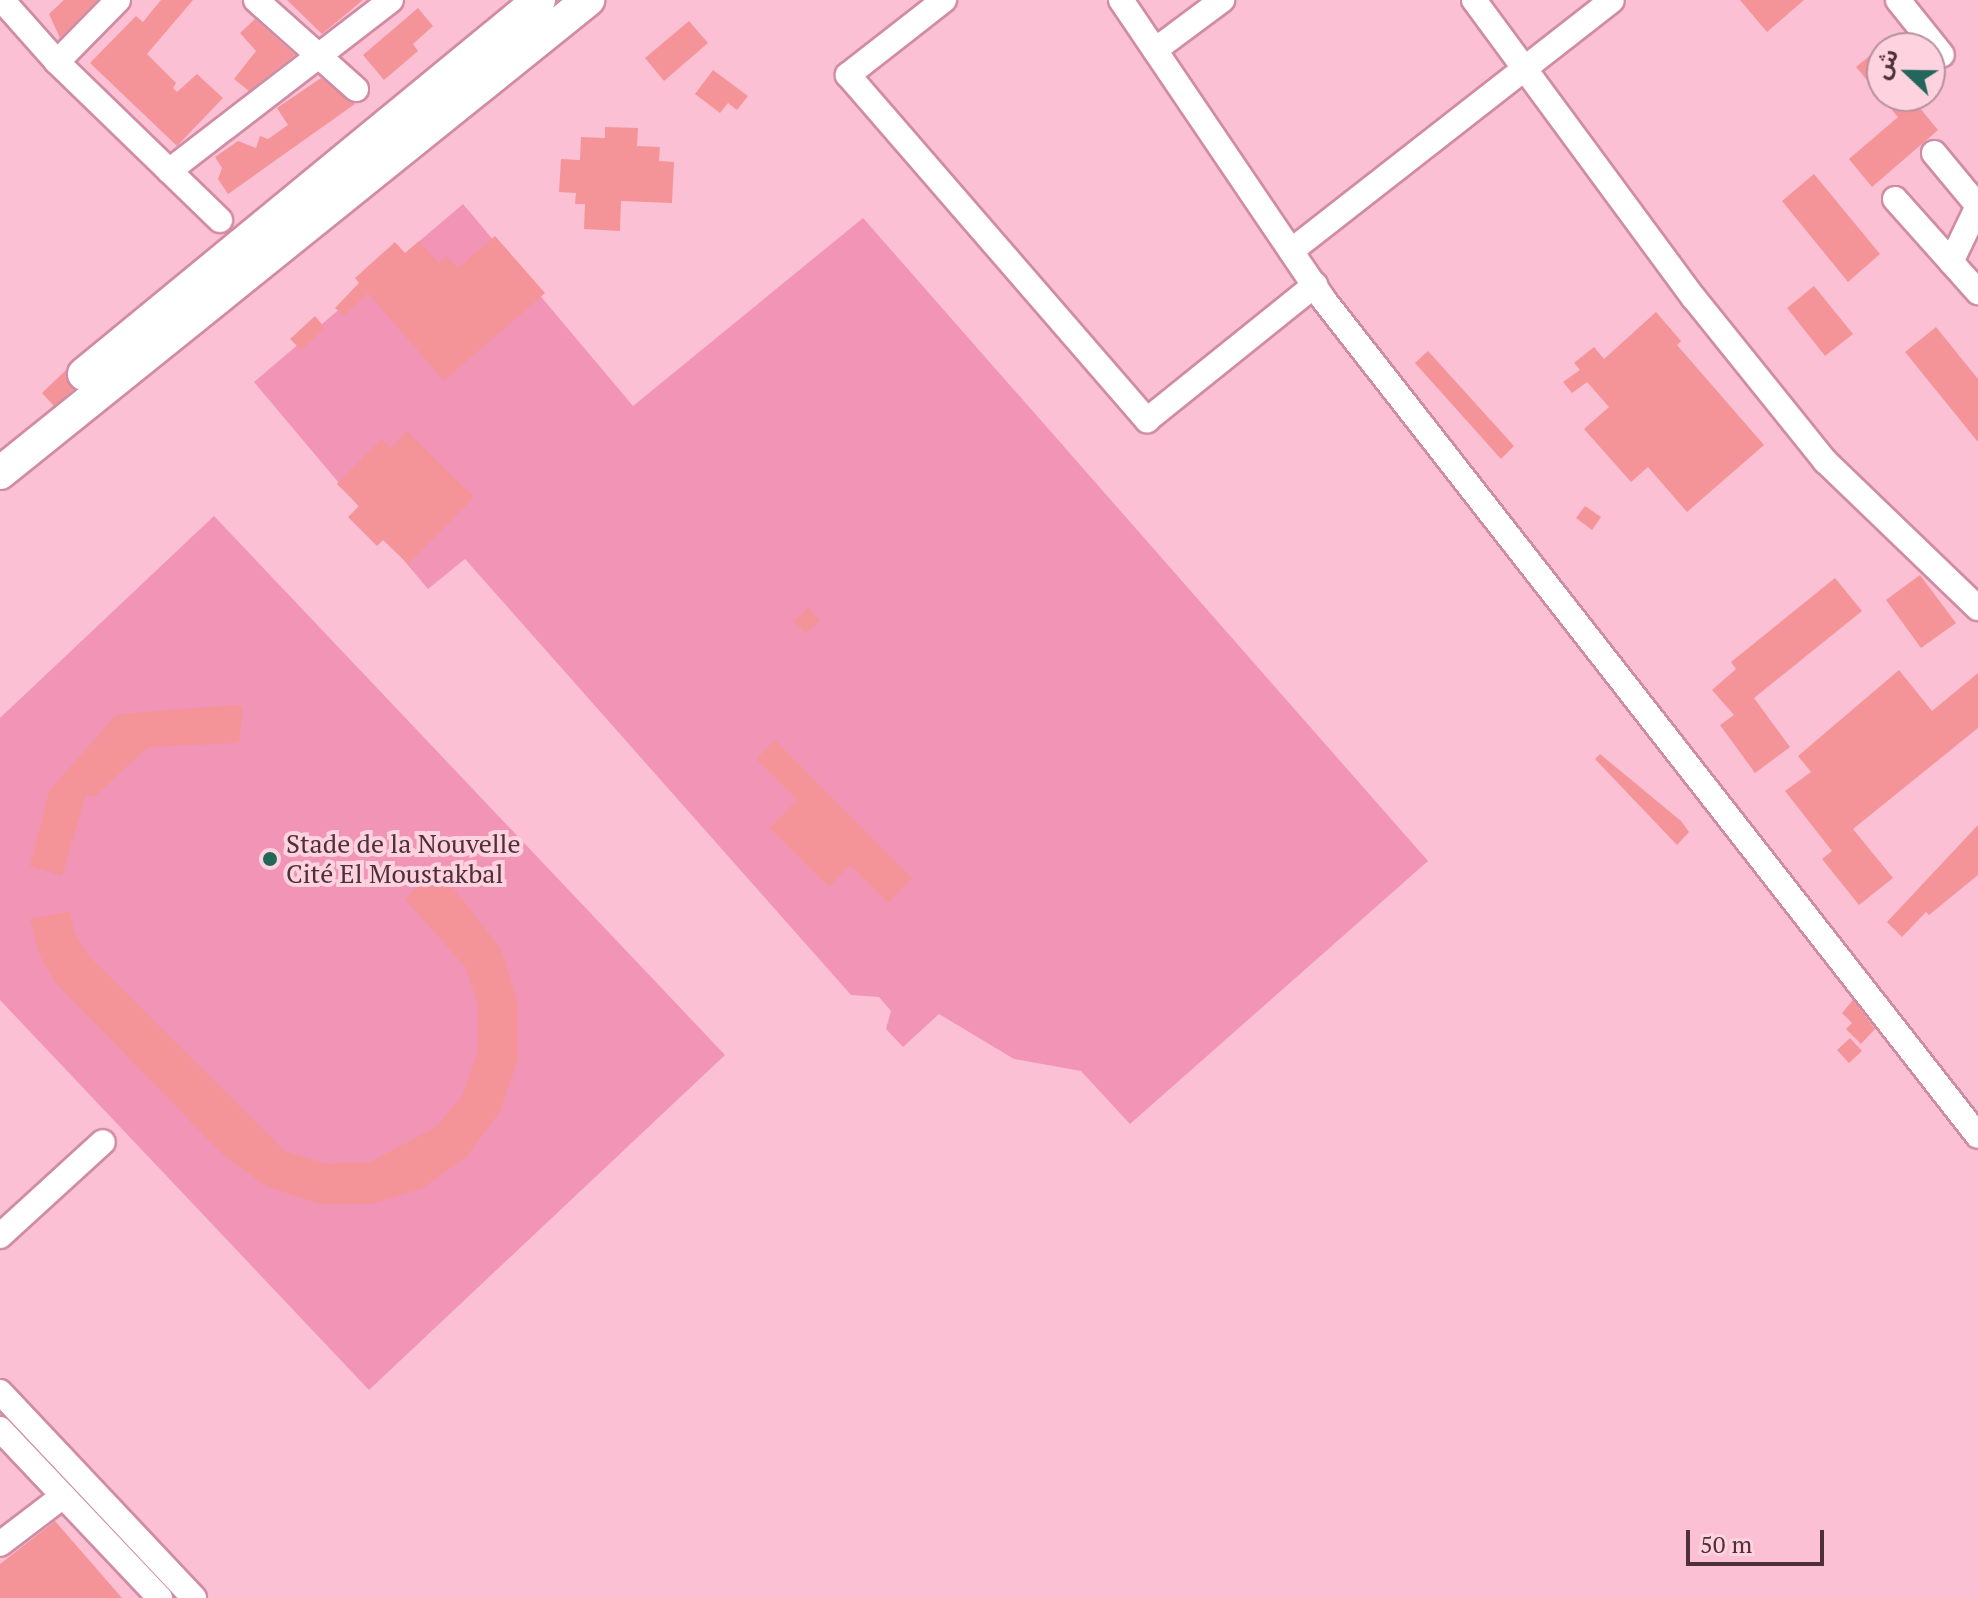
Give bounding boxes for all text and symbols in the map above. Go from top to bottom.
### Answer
north arrow [1866,32,1946,112]
text: ش [1866,44,1904,83]
place label: Stade de la Nouvelle Cité El Moustakbal [286,828,520,890]
marker: Stade de la Nouvelle Cité El Moustakbal [261,850,279,868]
scale bar [1690,1514,1828,1564]
text: 50 m [1700,1528,1752,1560]

